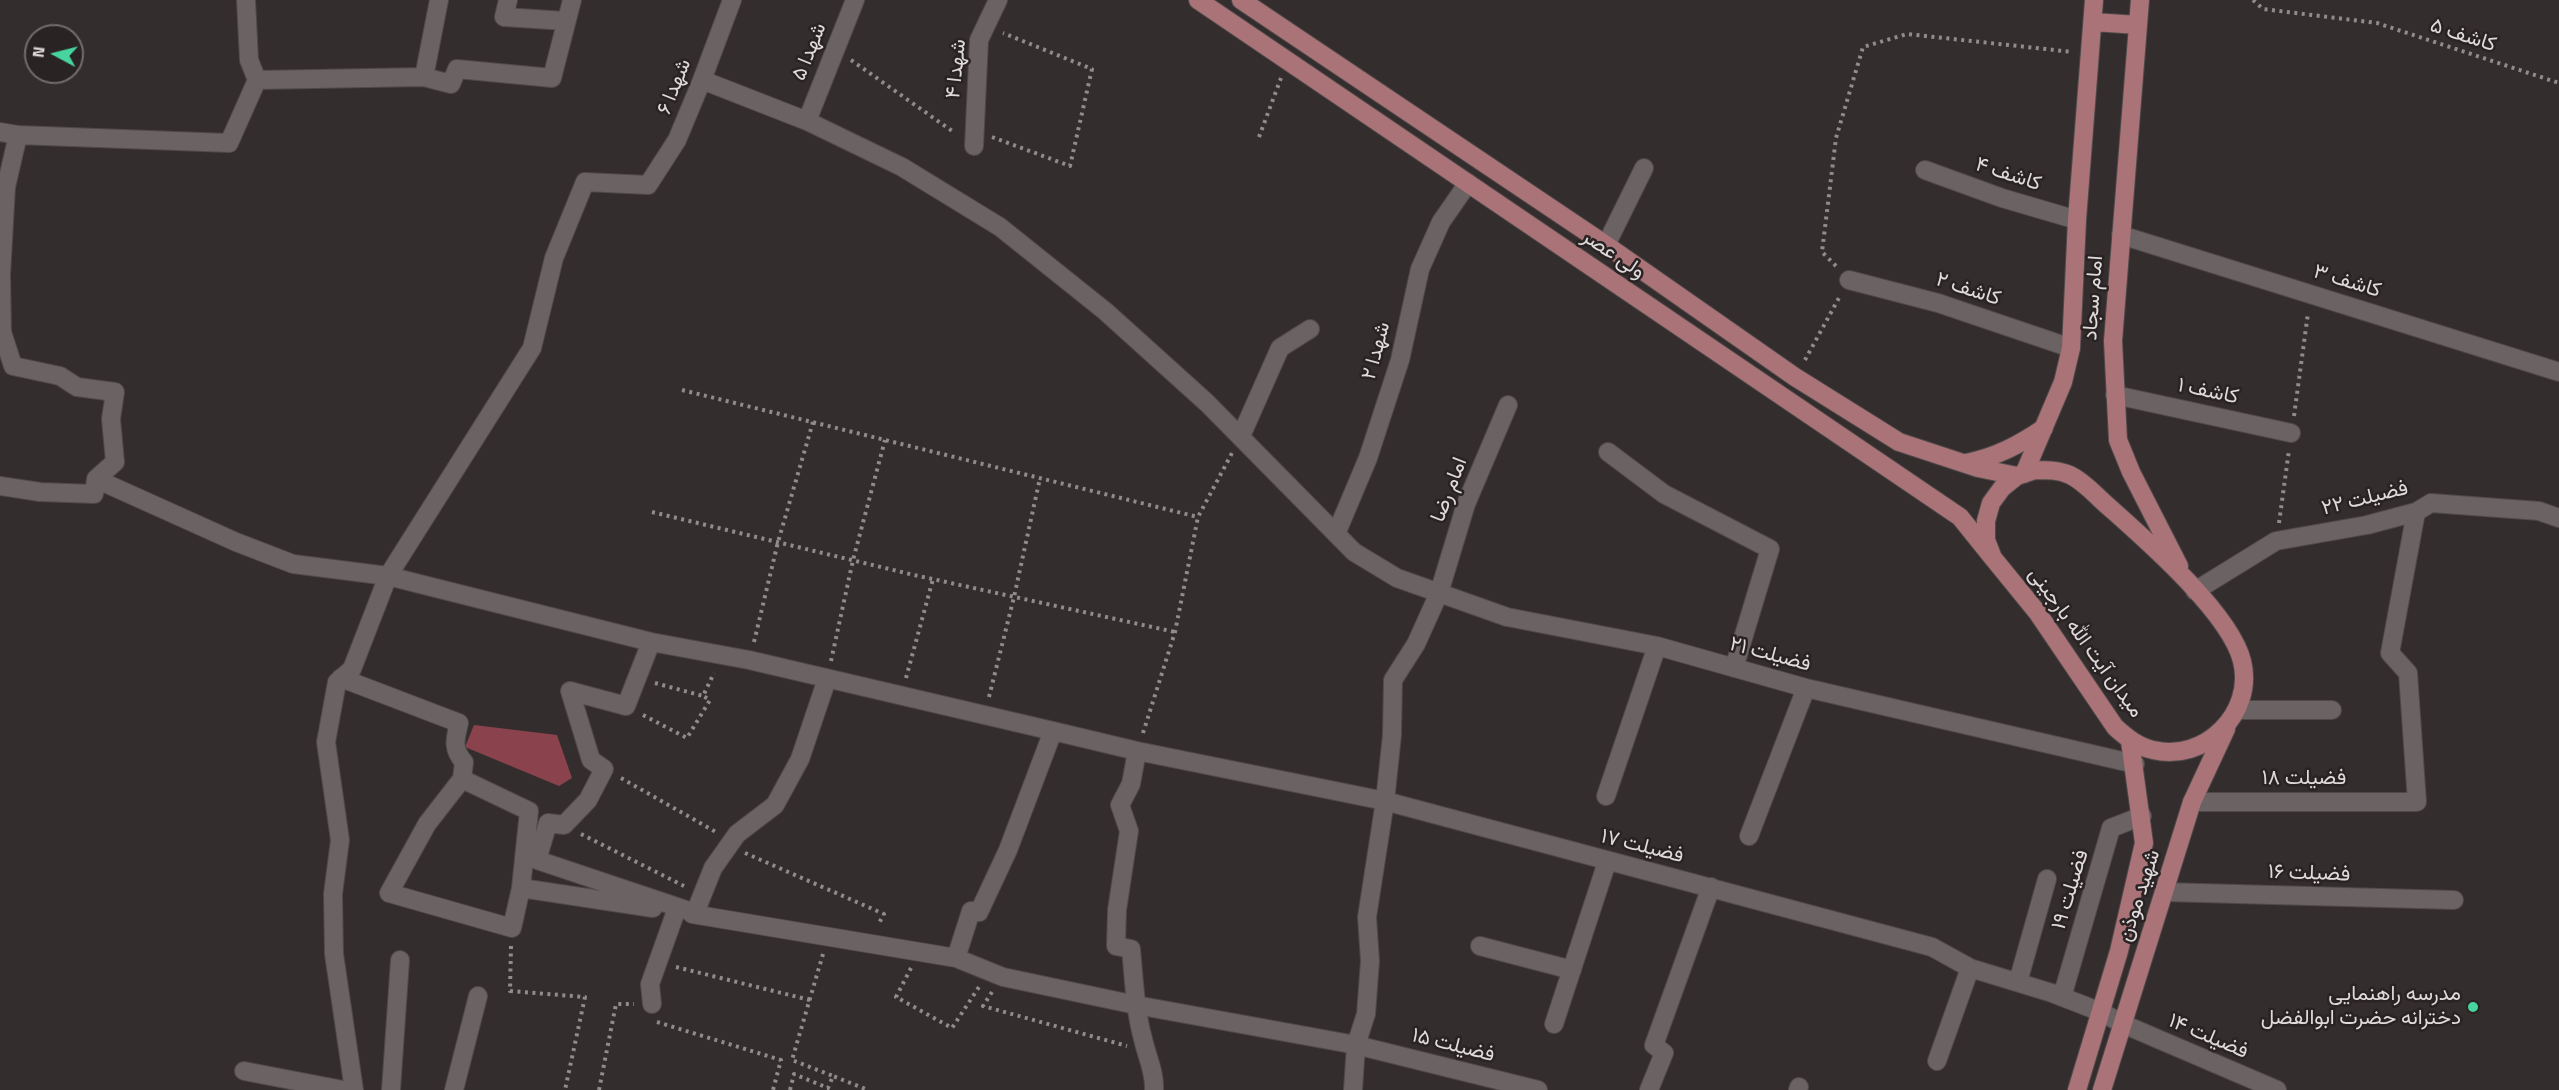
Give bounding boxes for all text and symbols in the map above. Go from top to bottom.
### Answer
street label: کاشف ۵ [2427,14,2499,58]
street label: شهدا ۵ [787,19,833,85]
north arrow [24,24,84,84]
street label: شهدا ۴ [941,38,973,100]
text: N [26,45,51,59]
street label: شهدا ۶ [652,55,698,119]
street label: کاشف ۴ [1972,153,2044,197]
street label: ولی عصر [1577,225,1649,285]
street label: امام سجاد [2078,255,2110,341]
street label: کاشف ۳ [2310,260,2384,304]
street label: کاشف ۲ [1932,268,2004,312]
street label: شهدا ۲ [1357,319,1397,383]
street label: کاشف ۱ [2175,373,2241,411]
street label: امام رضا [1426,454,1474,526]
street label: فضیلت ۲۲ [2319,476,2411,522]
street label: میدان آیت الله بارجینی [2022,563,2148,723]
street label: فضیلت ۲۱ [1727,632,1813,678]
street label: فضیلت ۱۸ [2262,766,2346,792]
street label: فضیلت ۱۷ [1598,825,1686,869]
street label: فضیلت ۱۹ [2047,847,2095,933]
street label: شهید موذن [2113,847,2167,945]
street label: فضیلت ۱۶ [2267,860,2351,888]
place label: مدرسه راهنمایی دخترانه حضرت ابوالفضل [2261,982,2461,1032]
marker: مدرسه راهنمایی دخترانه حضرت ابوالفضل [2466,1000,2480,1014]
street label: فضیلت ۱۴ [2164,1009,2252,1065]
street label: فضیلت ۱۵ [1409,1024,1497,1068]

